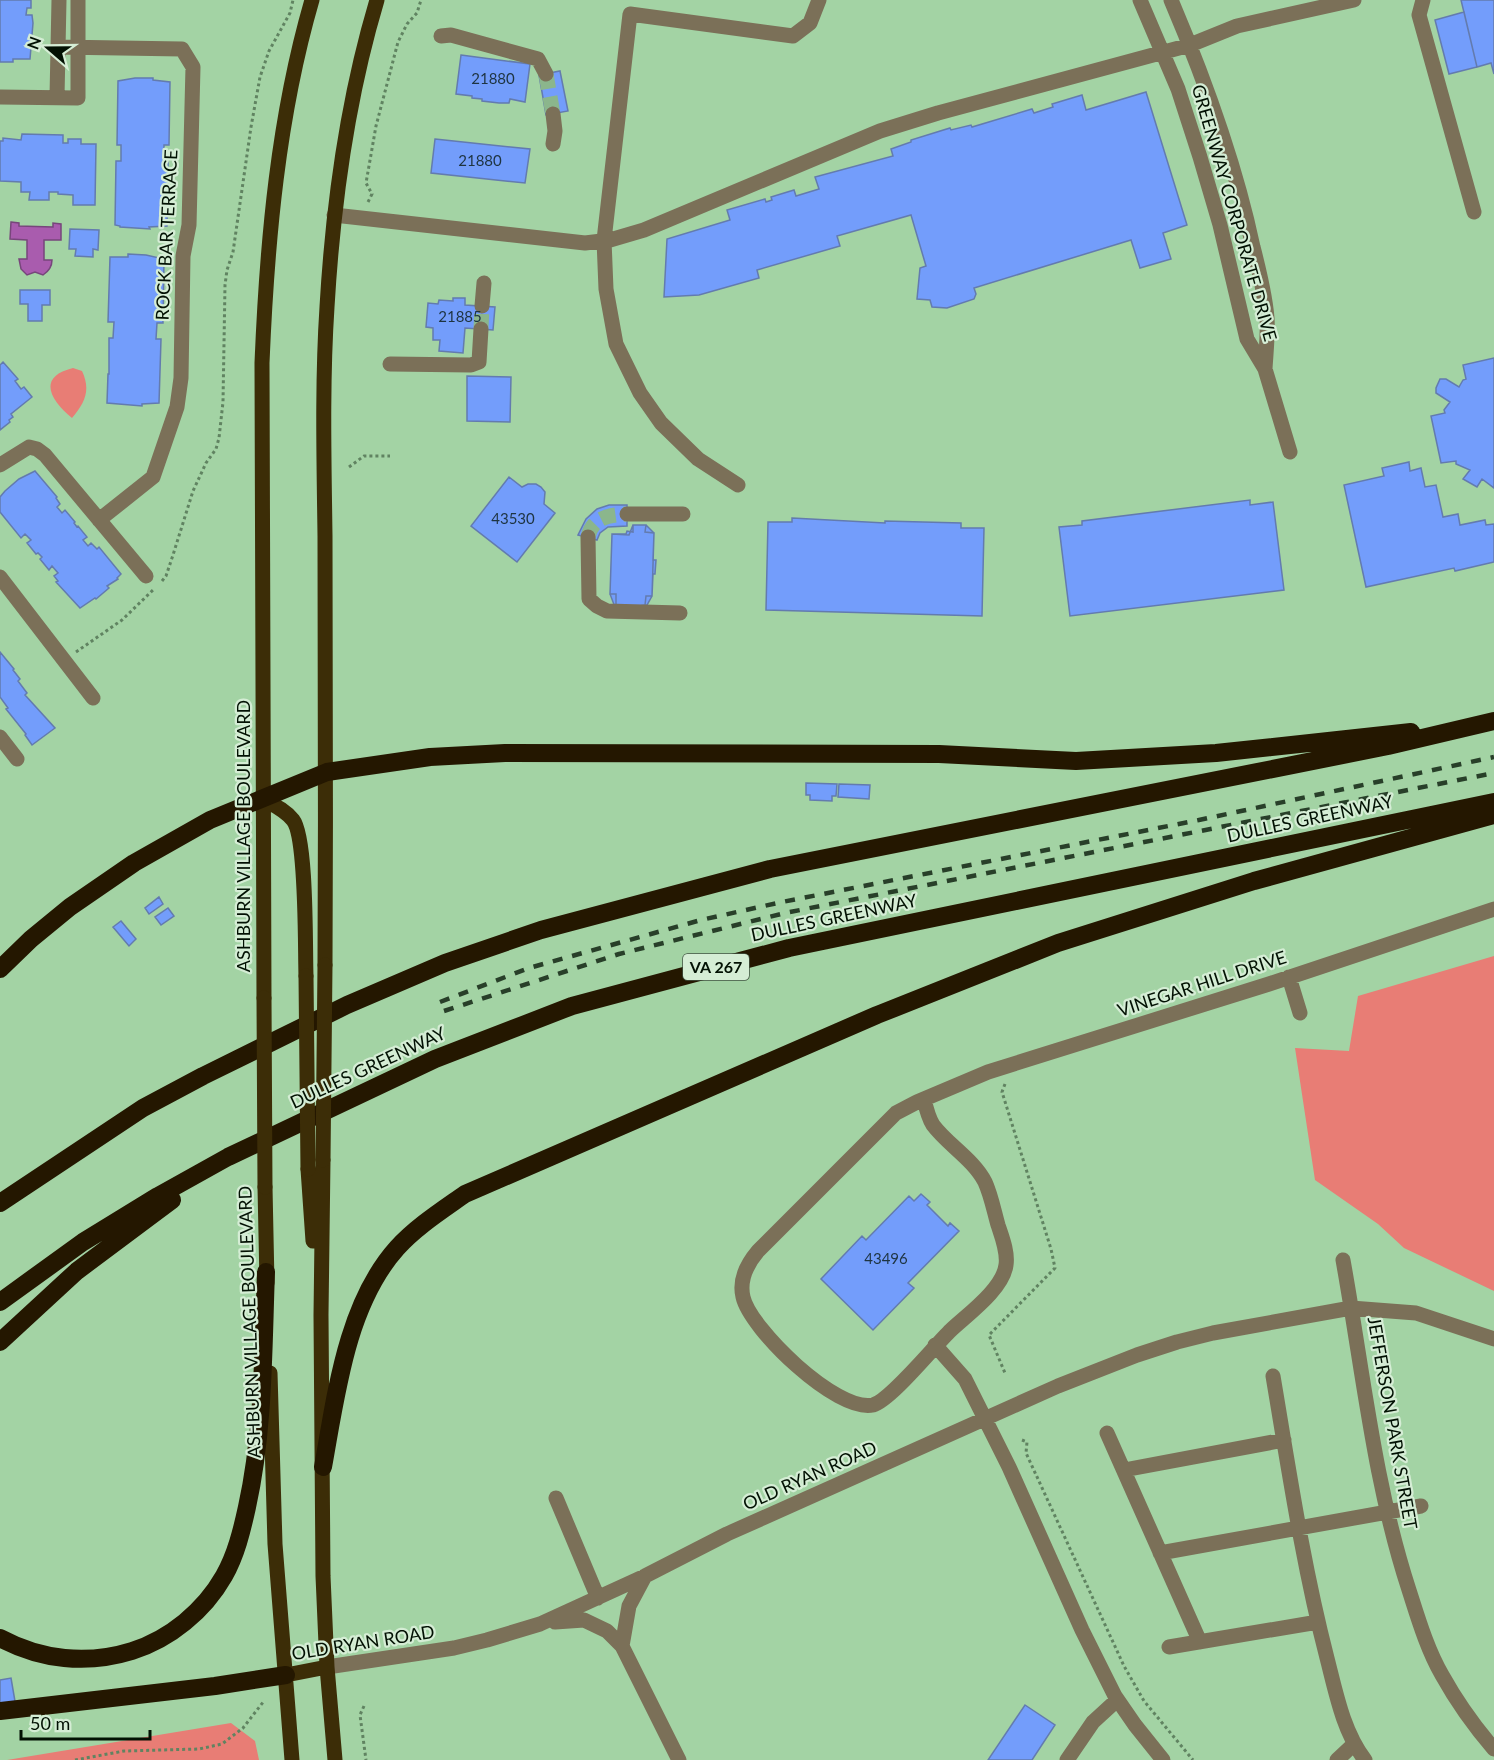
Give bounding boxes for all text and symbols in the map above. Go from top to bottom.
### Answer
north arrow [18,18,78,78]
text: N [22,34,44,52]
house number: 21880 [471,69,515,87]
street label: GREENWAY CORPORATE DRIVE [1188,82,1282,344]
street label: ROCK BAR TERRACE [151,149,181,321]
house number: 21880 [458,151,502,169]
house number: 21885 [438,307,482,325]
house number: 43530 [491,509,535,527]
street label: ASHBURN VILLAGE BOULEVARD [232,700,254,972]
street label: DULLES GREENWAY [1225,790,1396,846]
street label: DULLES GREENWAY [749,889,920,945]
street label: VINEGAR HILL DRIVE [1115,945,1289,1021]
road number: VA 267 [683,954,749,980]
street label: DULLES GREENWAY [286,1021,450,1113]
street label: ASHBURN VILLAGE BOULEVARD [233,1185,265,1459]
house number: 43496 [864,1249,908,1267]
street label: JEFFERSON PARK STREET [1363,1315,1423,1531]
street label: OLD RYAN ROAD [739,1436,880,1514]
street label: OLD RYAN ROAD [290,1620,436,1664]
scale bar [21,1703,150,1741]
text: 50 m [30,1712,70,1734]

